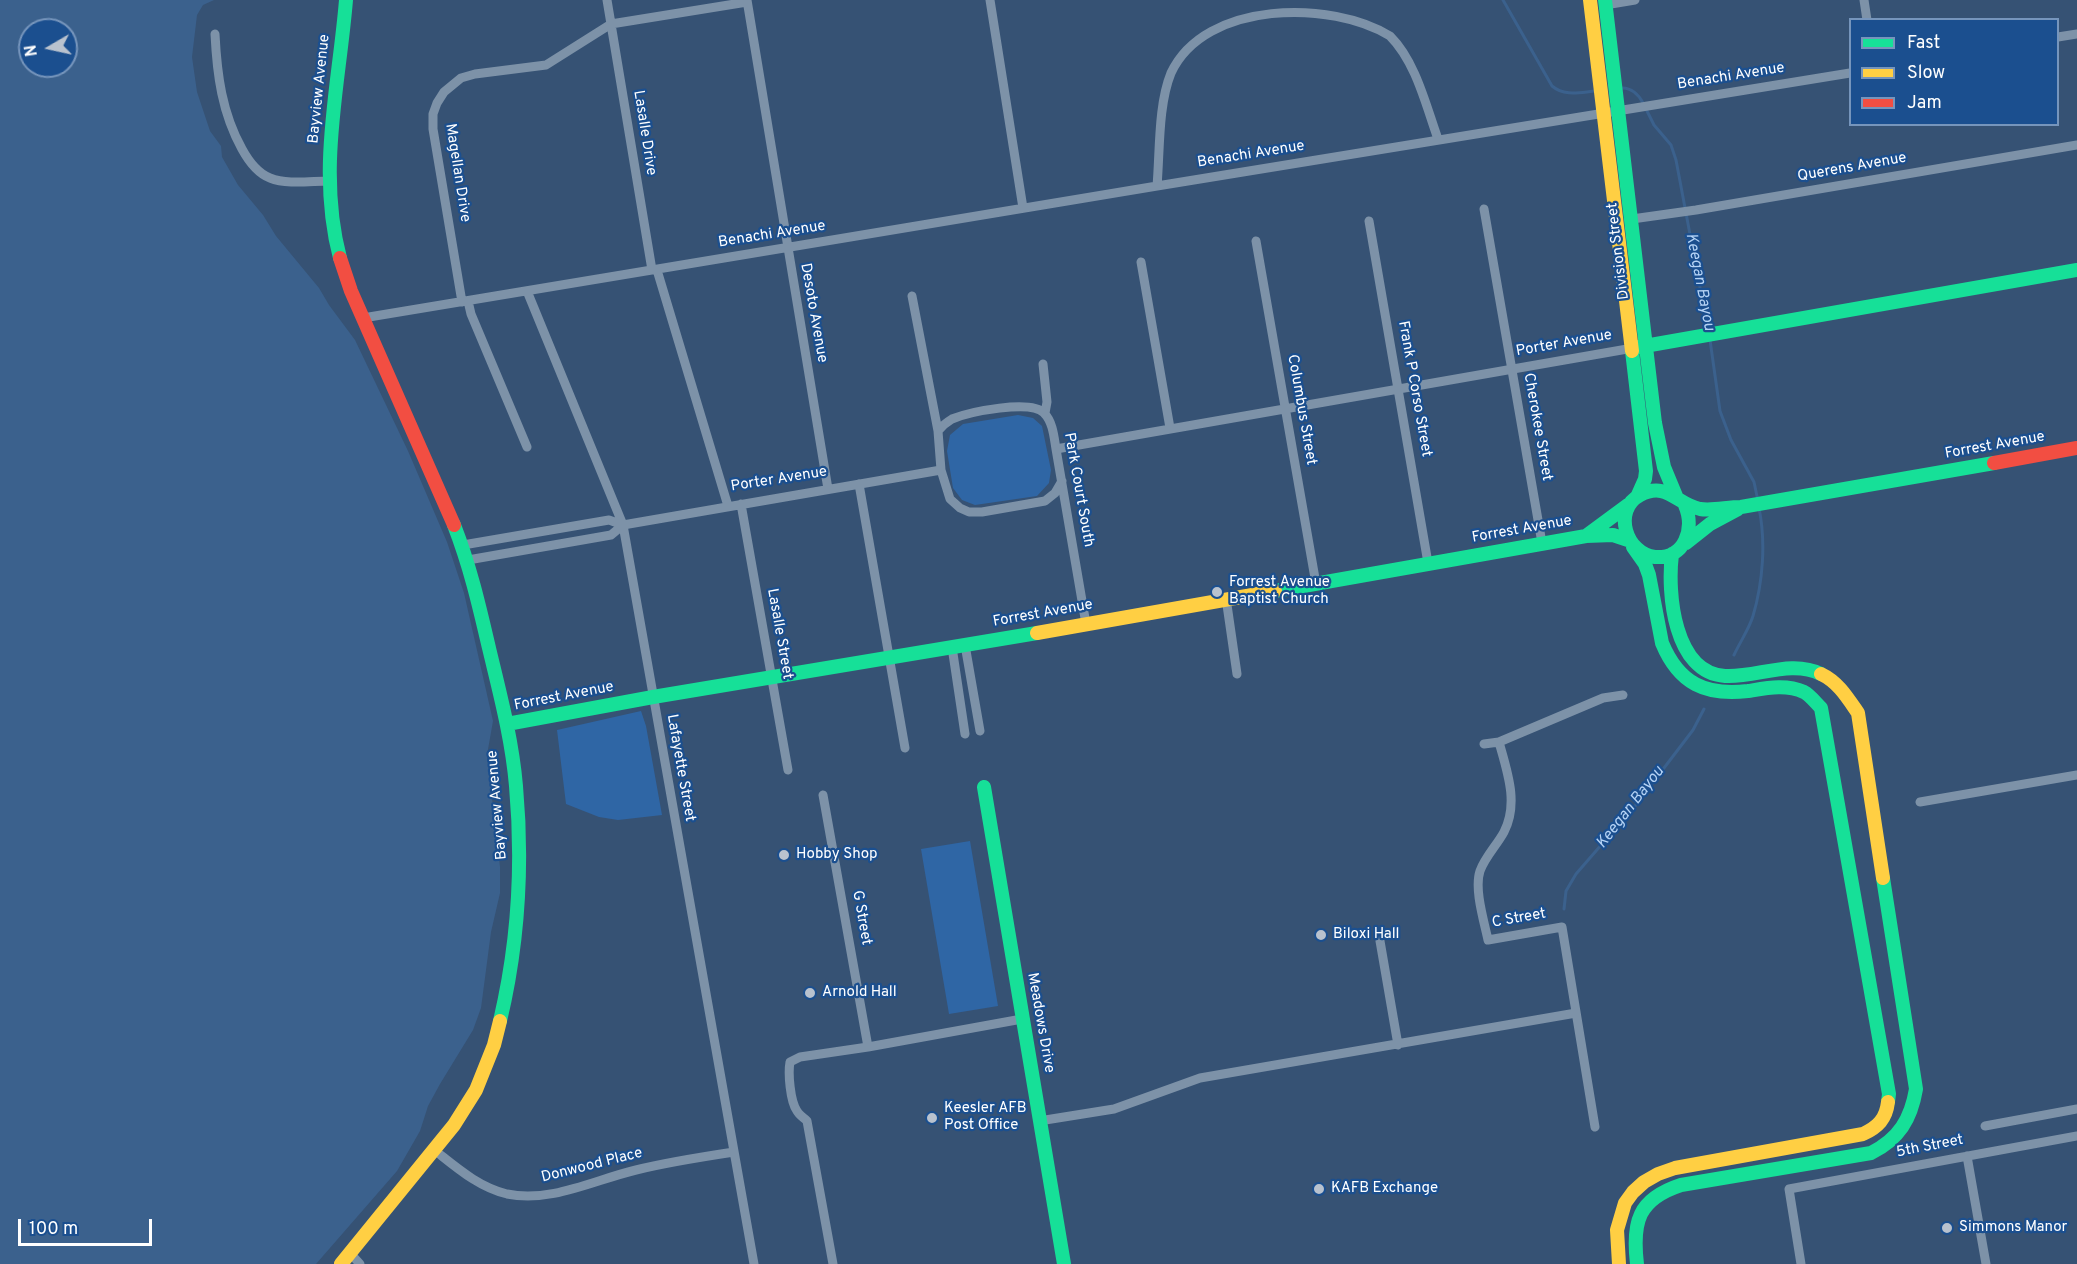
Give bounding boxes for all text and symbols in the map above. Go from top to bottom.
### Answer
north arrow [18,18,78,78]
legend [1849,18,2059,126]
text: Fast [1907,32,1940,55]
street label: Bayview Avenue [305,33,335,145]
text: N [21,43,43,58]
street label: Benachi Avenue [1676,60,1786,94]
text: Slow [1907,62,1945,85]
street label: Lasalle Drive [628,89,660,177]
text: Jam [1907,92,1942,115]
street label: Magellan Drive [440,122,474,224]
street label: Benachi Avenue [1196,138,1306,172]
street label: Querens Avenue [1796,150,1908,186]
street label: Division Street [1604,201,1634,301]
street label: Benachi Avenue [717,218,827,252]
water label: Keegan Bayou [1680,231,1718,333]
street label: Desoto Avenue [795,262,831,364]
street label: Frank P Corso Street [1393,320,1435,458]
street label: Porter Avenue [1515,327,1613,361]
street label: Columbus Street [1282,353,1320,467]
street label: Cherokee Street [1519,372,1555,482]
street label: Forrest Avenue [1944,428,2046,464]
street label: Park Court South [1059,431,1097,549]
street label: Porter Avenue [730,464,828,496]
street label: Forrest Avenue [1471,512,1573,548]
place label: Forrest Avenue Baptist Church [1229,574,1330,609]
marker: Forrest Avenue Baptist Church [1210,585,1224,599]
street label: Lasalle Street [762,587,796,681]
street label: Forrest Avenue [992,596,1094,632]
street label: Forrest Avenue [513,679,615,715]
street label: Lafayette Street [662,713,698,823]
street label: Bayview Avenue [484,749,512,861]
water label: Keegan Bayou [1593,763,1669,853]
place label: Hobby Shop [796,846,878,864]
marker: Hobby Shop [777,848,791,862]
street label: G Street [847,889,875,947]
street label: C Street [1491,905,1547,933]
place label: Biloxi Hall [1333,926,1400,944]
marker: Biloxi Hall [1314,928,1328,942]
street label: Meadows Drive [1022,971,1058,1075]
place label: Arnold Hall [822,984,897,1002]
marker: Arnold Hall [803,986,817,1000]
place label: Keesler AFB Post Office [944,1100,1026,1135]
marker: Keesler AFB Post Office [925,1111,939,1125]
street label: 5th Street [1895,1132,1965,1162]
street label: Donwood Place [540,1145,644,1187]
place label: KAFB Exchange [1331,1180,1438,1198]
marker: KAFB Exchange [1312,1182,1326,1196]
scale bar [21,1207,154,1245]
text: 100 m [29,1218,78,1241]
place label: Simmons Manor [1959,1219,2067,1237]
marker: Simmons Manor [1940,1221,1954,1235]

